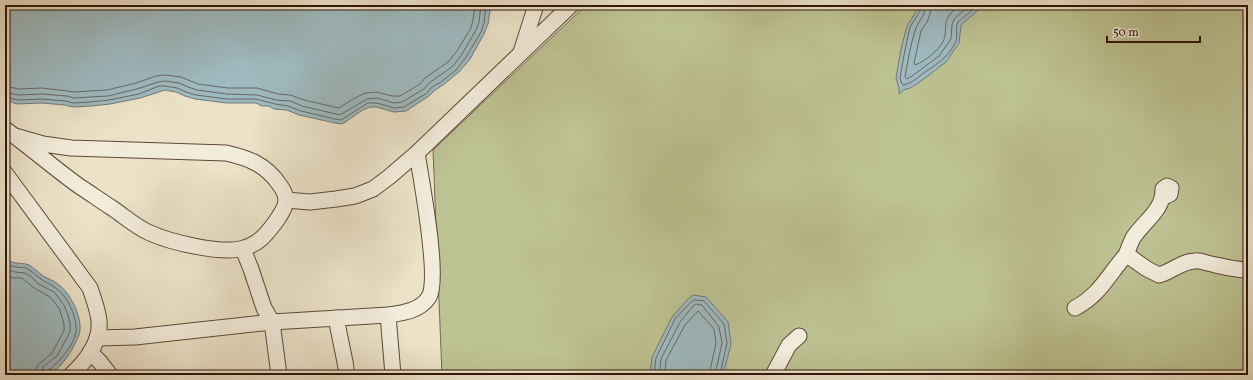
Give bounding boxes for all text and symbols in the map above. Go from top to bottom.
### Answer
scale bar [1107,18,1200,44]
text: 50 m [1113,25,1139,41]

